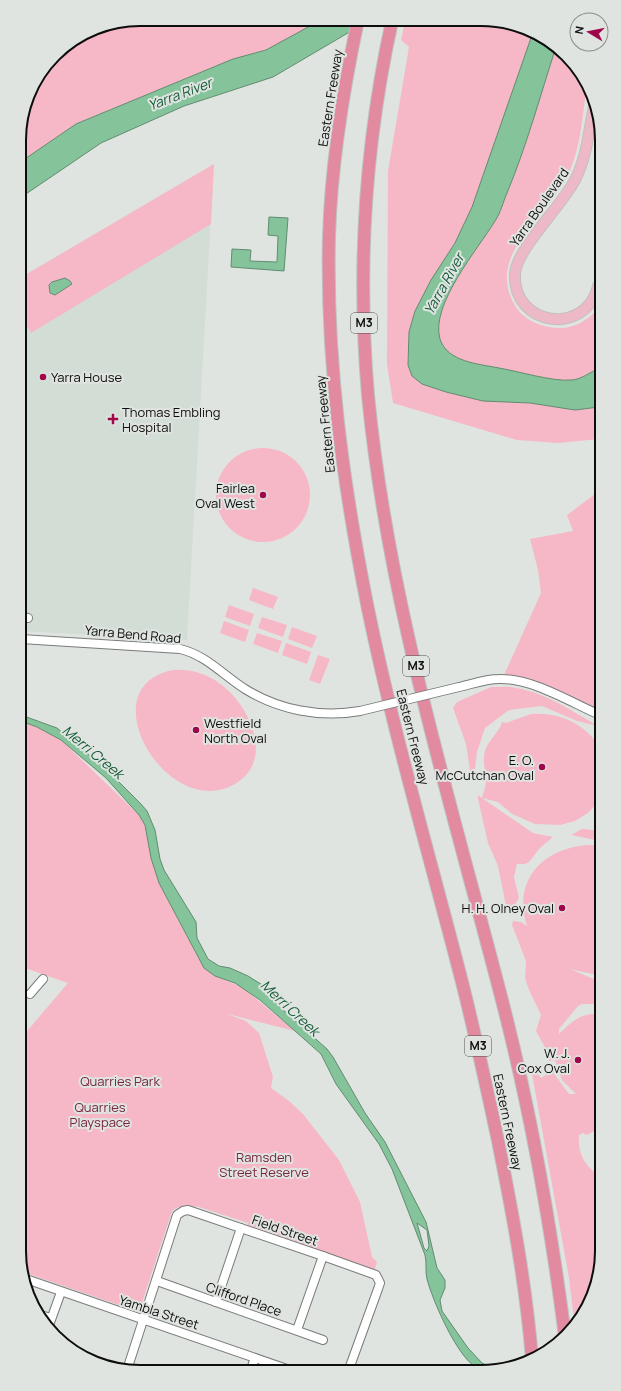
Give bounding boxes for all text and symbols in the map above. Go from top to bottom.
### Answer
north arrow [569,12,609,52]
text: N [571,25,587,35]
street label: Eastern Freeway [313,48,347,148]
water label: Yarra River [145,72,216,114]
street label: Yarra Boulevard [505,164,573,250]
water label: Yarra River [419,248,469,318]
road number: M3 [351,313,377,333]
place label: Yarra House [51,368,122,386]
marker: Yarra House [38,372,48,382]
street label: Eastern Freeway [311,374,339,474]
place label: Thomas Embling Hospital [122,403,220,436]
marker: Thomas Embling Hospital [107,413,119,425]
place label: Fairlea Oval West [196,479,255,512]
marker: Fairlea Oval West [258,490,268,500]
street label: Yarra Bend Road [84,621,182,647]
road number: M3 [403,656,429,676]
street label: Eastern Freeway [392,687,434,787]
place label: Westfield North Oval [204,714,267,747]
water label: Merri Creek [59,720,129,784]
marker: Westfield North Oval [191,725,201,735]
place label: E. O. McCutchan Oval [436,751,534,784]
marker: E. O. McCutchan Oval [537,762,547,772]
place label: H. H. Olney Oval [461,899,554,917]
marker: H. H. Olney Oval [557,903,567,913]
water label: Merri Creek [257,975,326,1041]
road number: M3 [465,1036,491,1056]
place label: W. J. Cox Oval [518,1044,570,1077]
marker: W. J. Cox Oval [573,1055,583,1065]
park label: Quarries Park [80,1072,160,1090]
street label: Eastern Freeway [489,1072,527,1172]
park label: Quarries Playspace [70,1098,131,1131]
park label: Ramsden Street Reserve [219,1148,309,1181]
street label: Field Street [250,1210,320,1250]
street label: Clifford Place [204,1278,285,1320]
street label: Yambla Street [117,1291,201,1333]

